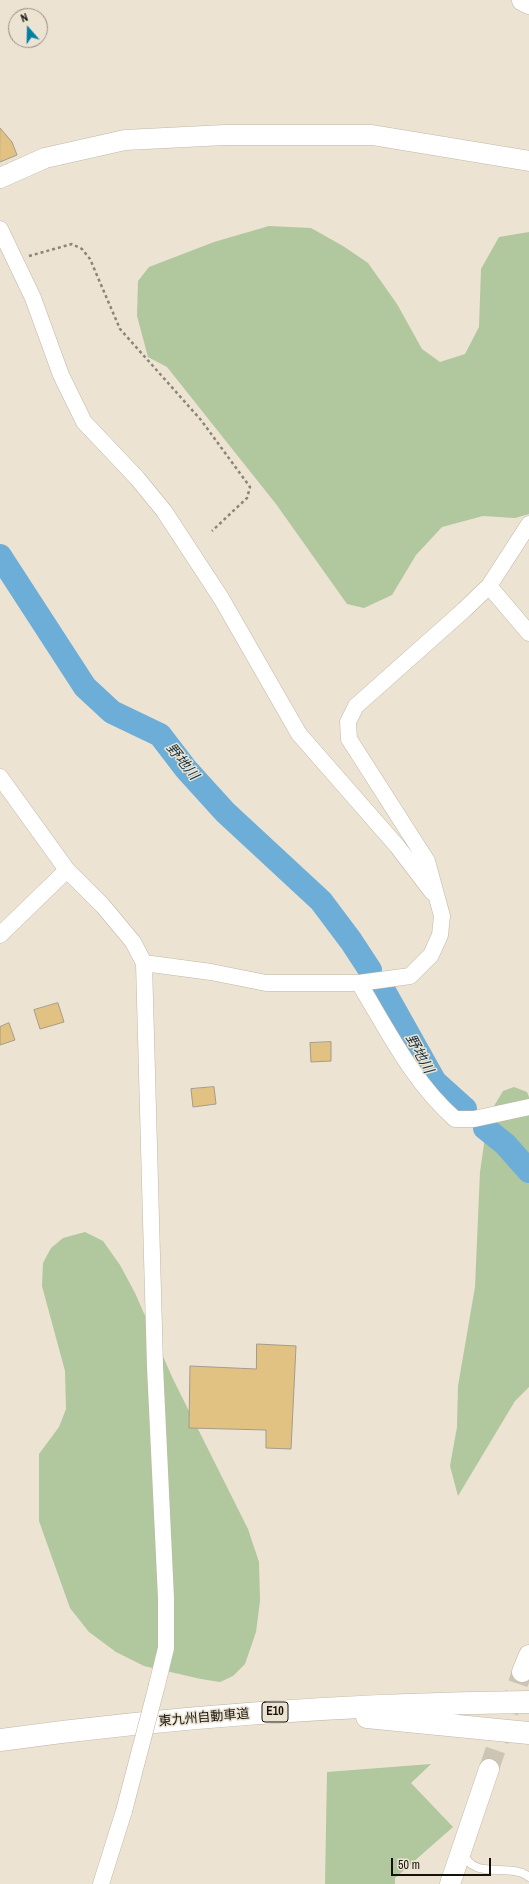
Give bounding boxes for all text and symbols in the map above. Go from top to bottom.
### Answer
north arrow [8,8,48,48]
text: N [19,10,30,25]
water label: 野地川 [162,740,202,784]
water label: 野地川 [401,1032,437,1076]
road number: E10 [262,1702,288,1722]
street label: 東九州自動車道 [158,1706,250,1730]
scale bar [393,1850,493,1876]
text: 50 m [398,1857,420,1873]

